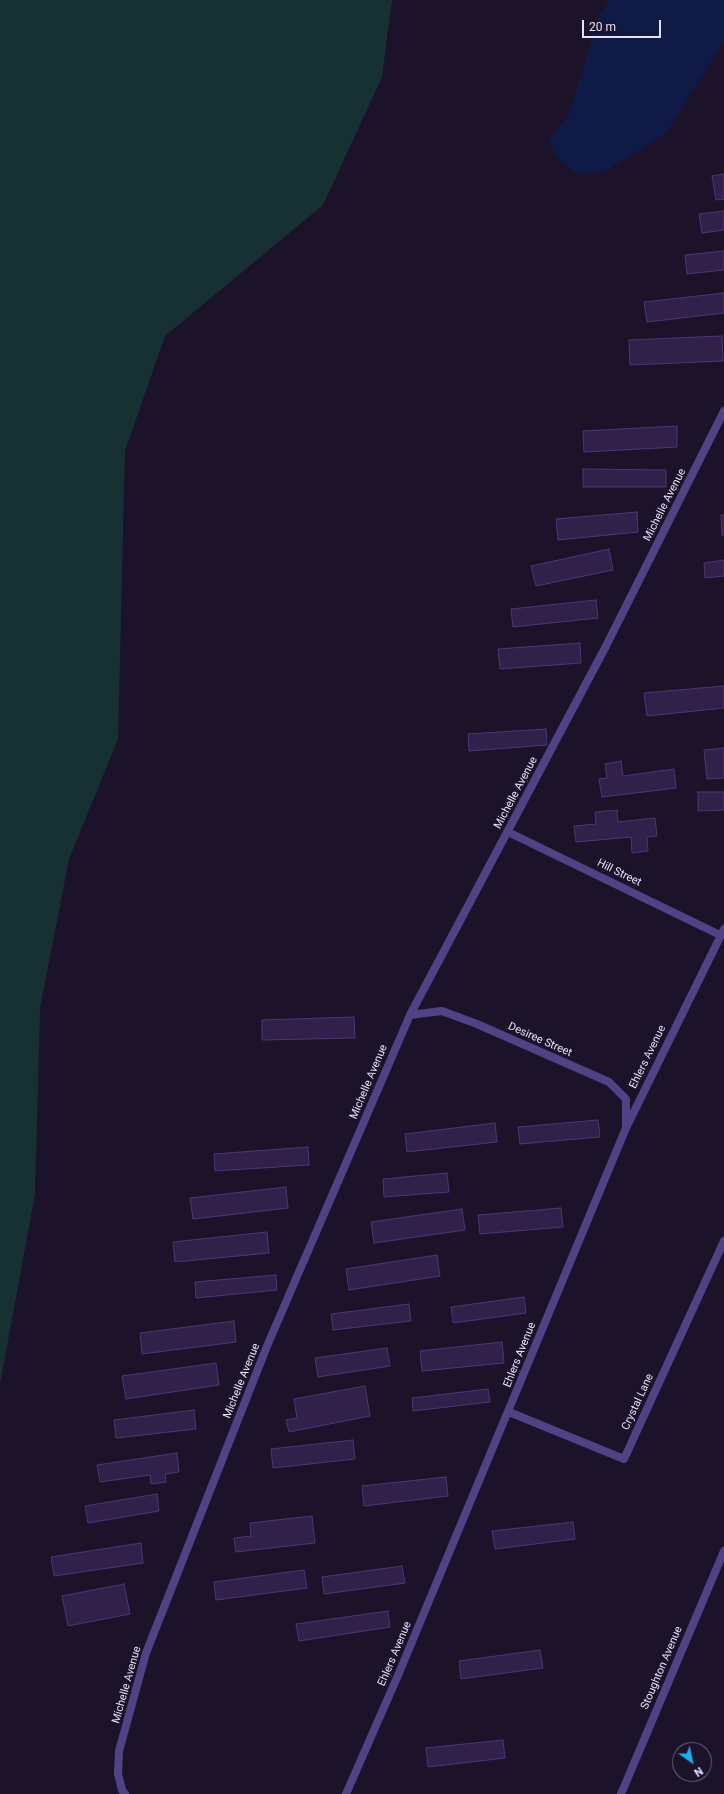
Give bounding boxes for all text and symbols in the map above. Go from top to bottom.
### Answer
scale bar [584,12,663,38]
text: 20 m [589,20,616,34]
street label: Michelle Avenue [641,466,689,544]
street label: Michelle Avenue [491,755,541,831]
street label: Hill Street [595,857,643,889]
street label: Desiree Street [506,1020,574,1060]
street label: Ehlers Avenue [627,1023,669,1091]
street label: Michelle Avenue [347,1043,391,1121]
street label: Ehlers Avenue [501,1321,539,1389]
street label: Michelle Avenue [221,1342,263,1420]
street label: Crystal Lane [619,1372,657,1432]
street label: Ehlers Avenue [375,1620,415,1688]
street label: Stoughton Avenue [639,1624,685,1712]
street label: Michelle Avenue [110,1645,144,1725]
north arrow [672,1742,712,1782]
text: N [691,1764,705,1779]

